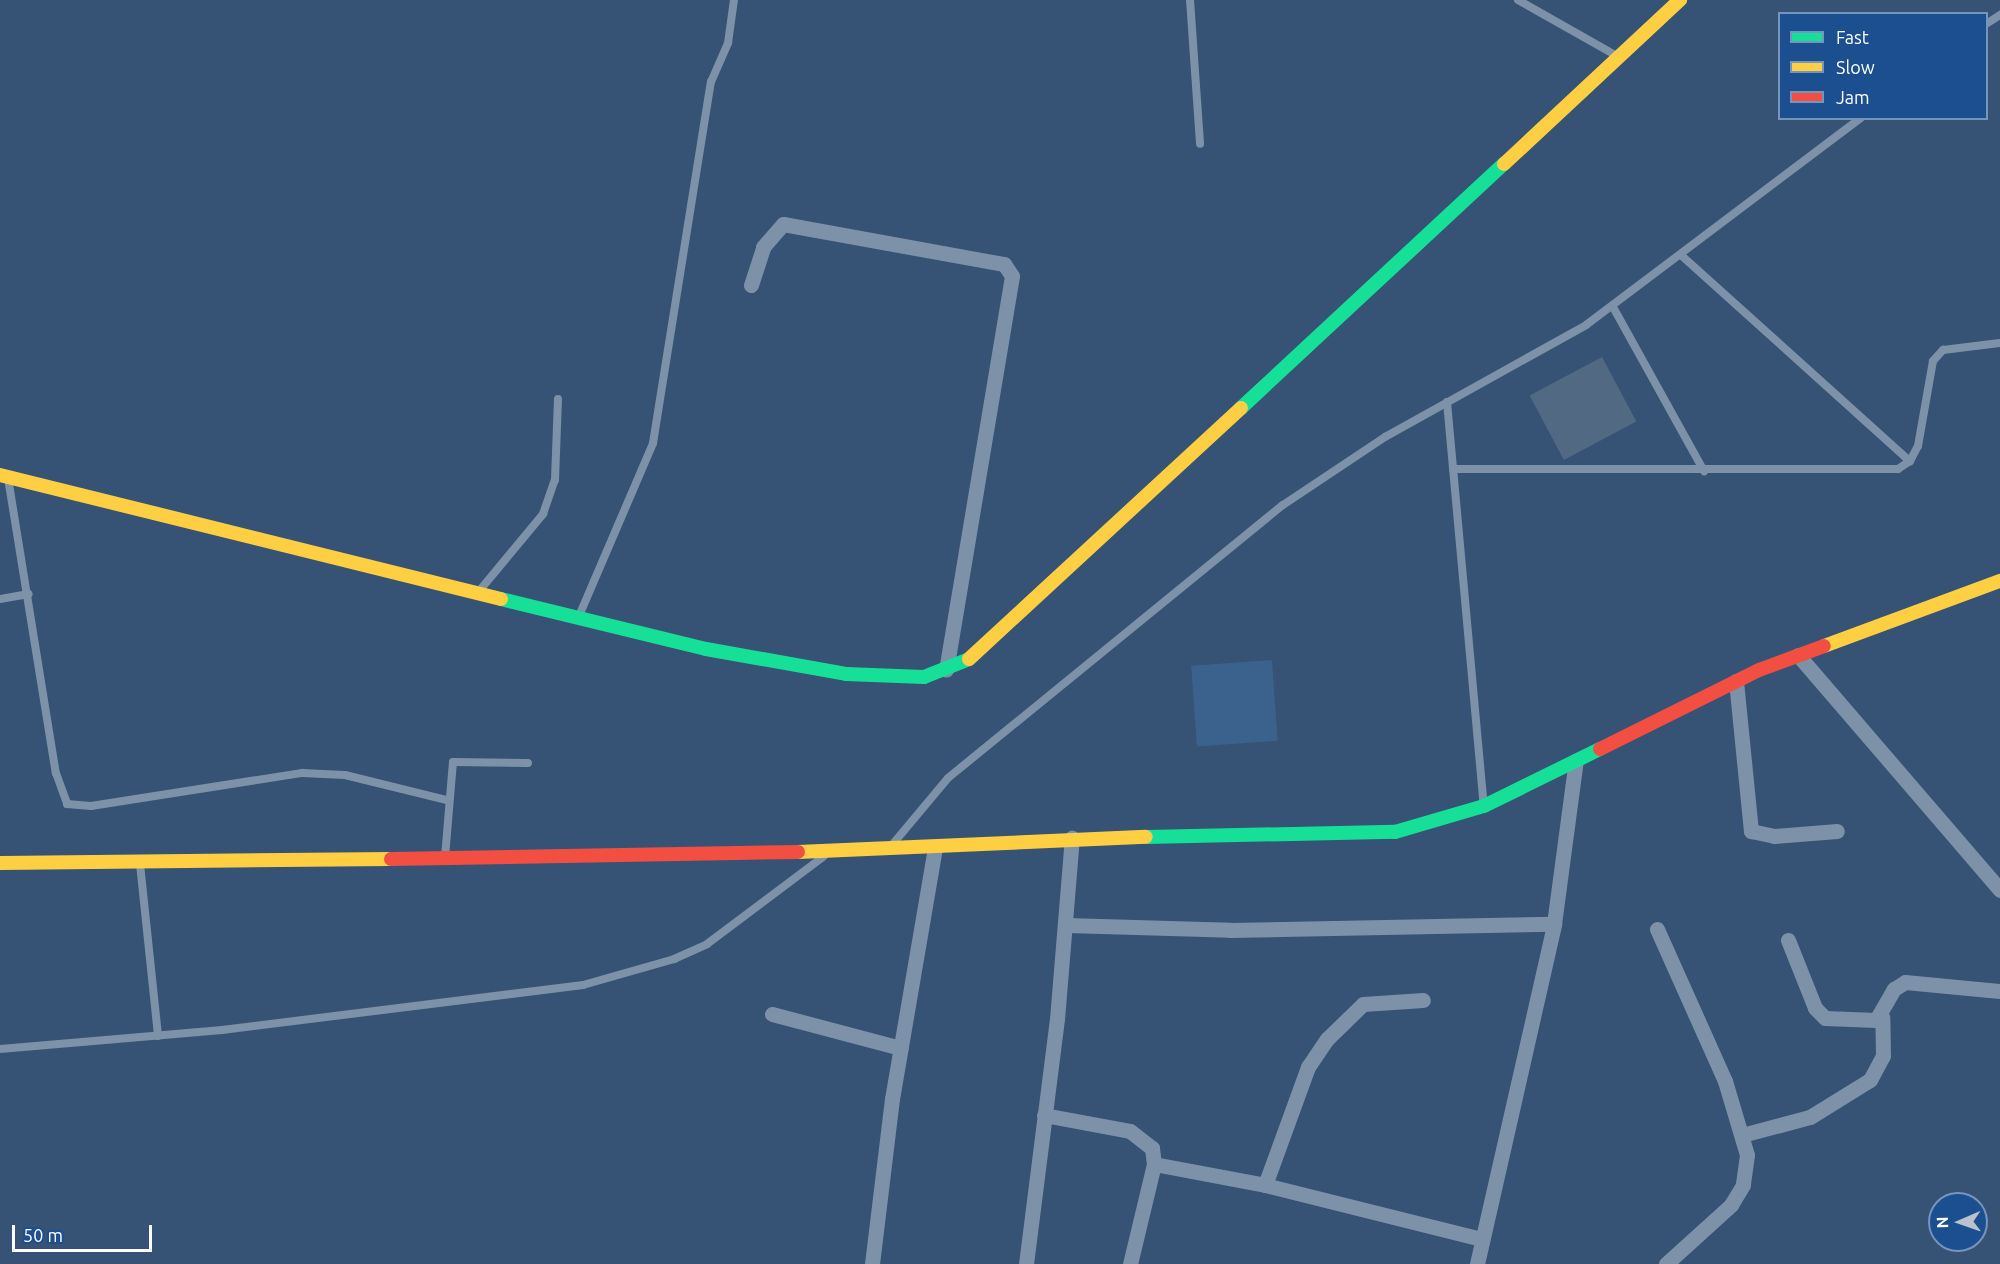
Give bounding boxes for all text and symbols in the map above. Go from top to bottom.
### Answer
legend [1778,12,1988,120]
text: Fast [1836,27,1869,47]
text: Slow [1836,57,1875,77]
text: Jam [1836,87,1870,107]
north arrow [1928,1192,1988,1252]
scale bar [15,1213,154,1251]
text: N [1933,1216,1951,1229]
text: 50 m [23,1225,63,1245]

